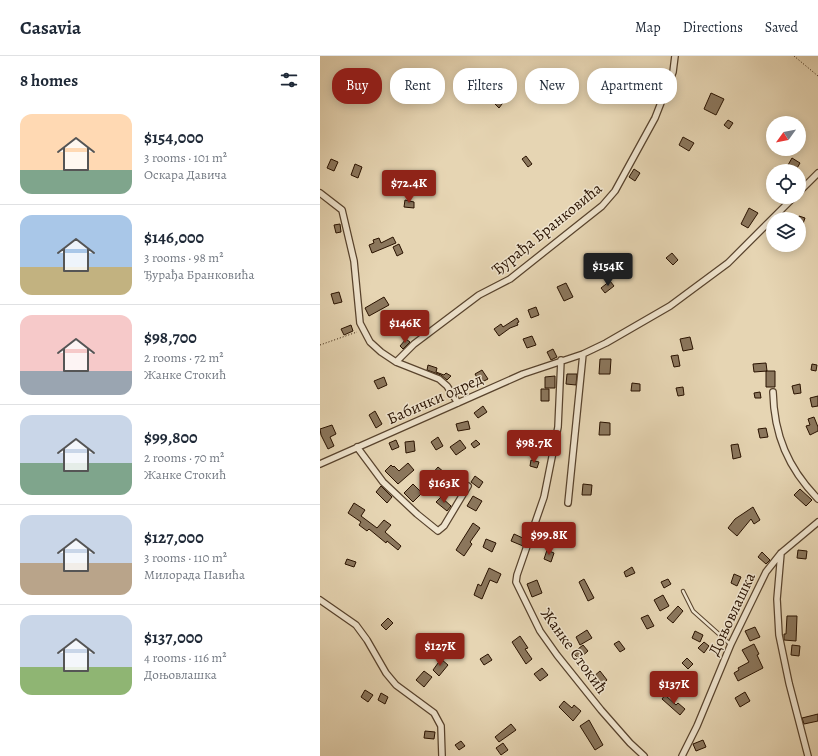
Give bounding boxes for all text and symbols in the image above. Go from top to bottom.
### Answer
text: Casavia [20,15,81,41]
text: Map [635,18,661,37]
text: Directions [683,18,743,37]
text: Saved [765,18,798,37]
chip: Buy [332,68,382,104]
chip: Rent [390,68,445,104]
chip: Filters [453,68,517,104]
chip: New [525,68,579,104]
chip: Apartment [587,68,677,104]
text: 8 homes [20,69,78,92]
icon: filters [278,69,300,91]
north arrow [766,116,806,156]
map controls [766,116,806,252]
text: $154,000 [144,126,203,149]
icon: home [52,130,100,178]
text: 3 rooms · 101 m² [144,149,227,166]
button: locate [766,164,806,204]
text: Оскара Давича [144,166,227,183]
pin: $72.4K [376,170,442,204]
text: $72.4K [391,174,427,191]
street label: Ђурађа Бранковића [487,177,607,280]
button: layers [766,212,806,252]
text: $146,000 [144,226,204,249]
icon: home [52,231,100,279]
text: 3 rooms · 98 m² [144,249,223,266]
pin: $154K [580,253,636,287]
text: $154K [593,257,623,274]
text: Ђурађа Бранковића [144,266,255,283]
pin: $146K [377,310,433,344]
text: $146K [389,314,421,331]
text: $98,700 [144,326,197,349]
icon: home [52,331,100,379]
text: 2 rooms · 72 m² [144,349,224,366]
text: Жанке Стокић [144,366,226,383]
street label: Бабички одред [384,368,487,430]
text: $99,800 [144,426,198,449]
pin: $98.7K [501,430,567,464]
icon: home [52,431,100,479]
text: $98.7K [516,434,552,451]
text: 2 rooms · 70 m² [144,449,224,466]
text: Жанке Стокић [144,466,226,483]
pin: $163K [416,470,472,504]
text: $163K [429,474,459,491]
pin: $99.8K [516,522,582,556]
text: $127,000 [144,526,204,549]
text: $99.8K [531,526,567,543]
icon: home [52,531,100,579]
text: 3 rooms · 110 m² [144,549,227,566]
text: Милорада Павића [144,566,245,583]
street label: Доњовлашка [703,568,761,659]
street label: Жанке Стокић [535,604,613,699]
text: $137,000 [144,626,203,649]
icon: home [52,631,100,679]
pin: $127K [412,633,468,667]
text: $127K [424,637,456,654]
text: 4 rooms · 116 m² [144,649,227,666]
text: Доњовлашка [144,666,217,683]
pin: $137K [646,671,702,705]
text: $137K [659,675,689,692]

